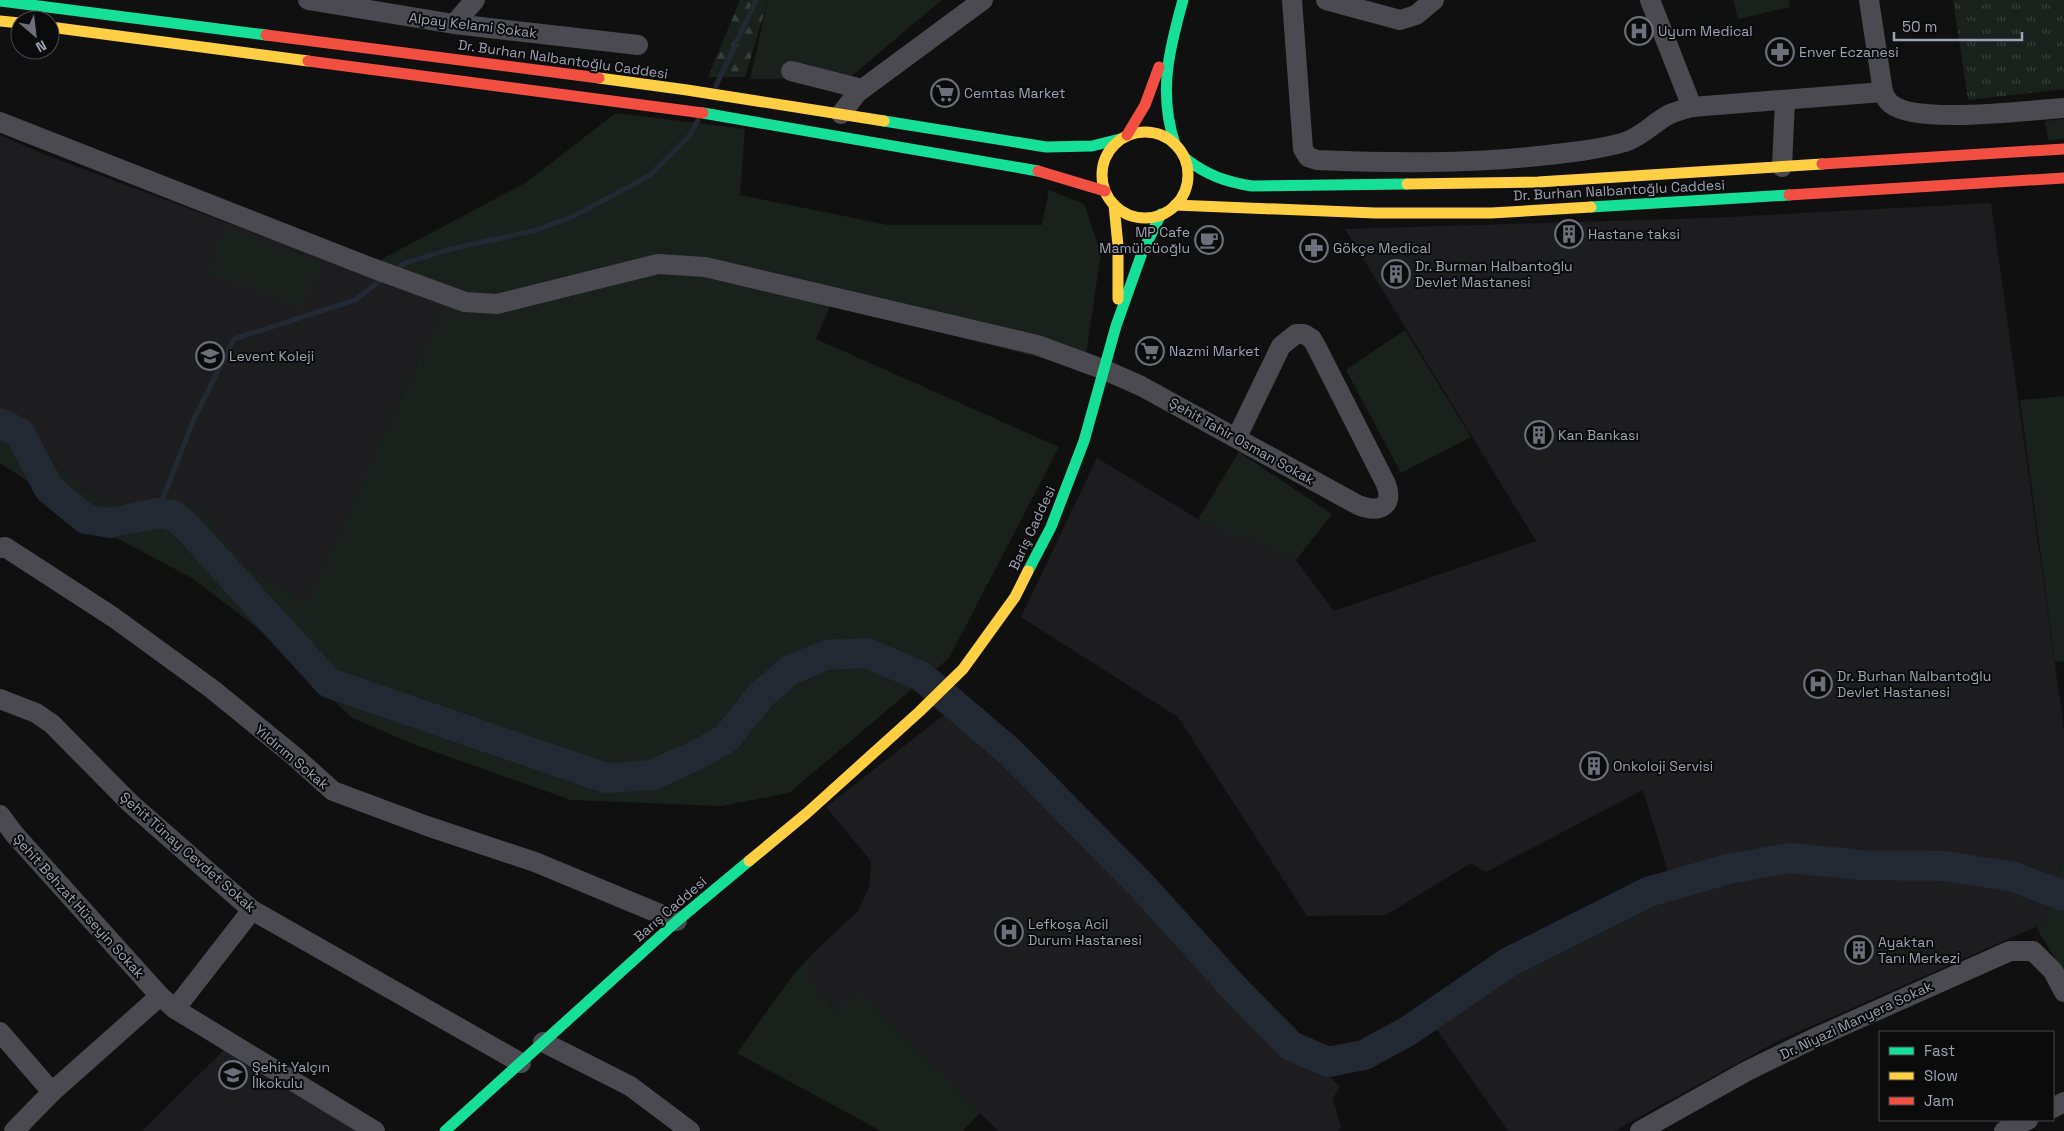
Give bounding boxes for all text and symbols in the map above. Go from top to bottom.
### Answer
street label: Alpay Kelami Sokak [408,8,538,42]
north arrow [10,10,60,60]
scale bar [1894,10,2022,42]
hospital icon: Uyum Medical [1624,16,1654,46]
text: 50 m [1902,17,1937,36]
place label: Uyum Medical [1658,22,1753,40]
street label: Dr. Burhan Nalbantoğlu Caddesi [457,35,669,83]
text: N [33,36,49,57]
pharmacy icon: Enver Eczanesi [1765,37,1795,67]
place label: Enver Eczanesi [1799,43,1899,61]
supermarket icon: Cemtas Market [930,78,960,108]
place label: Cemtas Market [964,84,1066,102]
street label: Dr. Burhan Nalbantoğlu Caddesi [1513,175,1725,205]
building icon: Hastane taksi [1554,219,1584,249]
place label: MP Cafe Mamülcüoğlu [1099,223,1190,257]
cafe icon: MP Cafe Mamülcüoğlu [1194,225,1224,255]
place label: Hastane taksi [1588,225,1680,243]
pharmacy icon: Gökçe Medical [1299,233,1329,263]
place label: Gökçe Medical [1333,239,1431,257]
place label: Dr. Burman Halbantoğlu Devlet Mastanesi [1415,257,1573,291]
building icon: Dr. Burman Halbantoğlu Devlet Mastanesi [1381,259,1411,289]
supermarket icon: Nazmi Market [1135,336,1165,366]
school or university icon: Levent Koleji [195,341,225,371]
place label: Nazmi Market [1169,342,1260,360]
place label: Levent Koleji [229,347,314,365]
street label: Şehit Tahir Osman Sokak [1166,393,1318,489]
building icon: Kan Bankası [1524,420,1554,450]
place label: Kan Bankası [1558,426,1639,444]
street label: Bariş Caddesi [1005,483,1059,573]
place label: Dr. Burhan Nalbantoğlu Devlet Hastanesi [1837,667,1991,701]
hospital icon: Dr. Burhan Nalbantoğlu Devlet Hastanesi [1803,669,1833,699]
street label: Yıldırım Sokak [251,721,333,794]
building icon: Onkoloji Servisi [1579,751,1609,781]
place label: Onkoloji Servisi [1613,757,1713,775]
street label: Şehit Tünay Cevdet Sokak [116,788,260,916]
street label: Şehit Behzat Hüseyin Sokak [10,830,149,982]
street label: Barış Caddesi [630,872,710,946]
place label: Lefkoşa Acil Durum Hastanesi [1028,915,1142,949]
hospital icon: Lefkoşa Acil Durum Hastanesi [994,917,1024,947]
place label: Ayaktan Tanı Merkezi [1878,933,1960,967]
building icon: Ayaktan Tanı Merkezi [1844,935,1874,965]
street label: Dr. Niyazi Manyera Sokak [1777,976,1936,1063]
legend [1879,1031,2054,1121]
text: Fast [1924,1041,1955,1060]
place label: Şehit Yalçın İlkokulu [252,1058,330,1092]
school or university icon: Şehit Yalçın İlkokulu [218,1060,248,1090]
text: Slow [1924,1066,1958,1085]
text: Jam [1924,1091,1954,1110]

